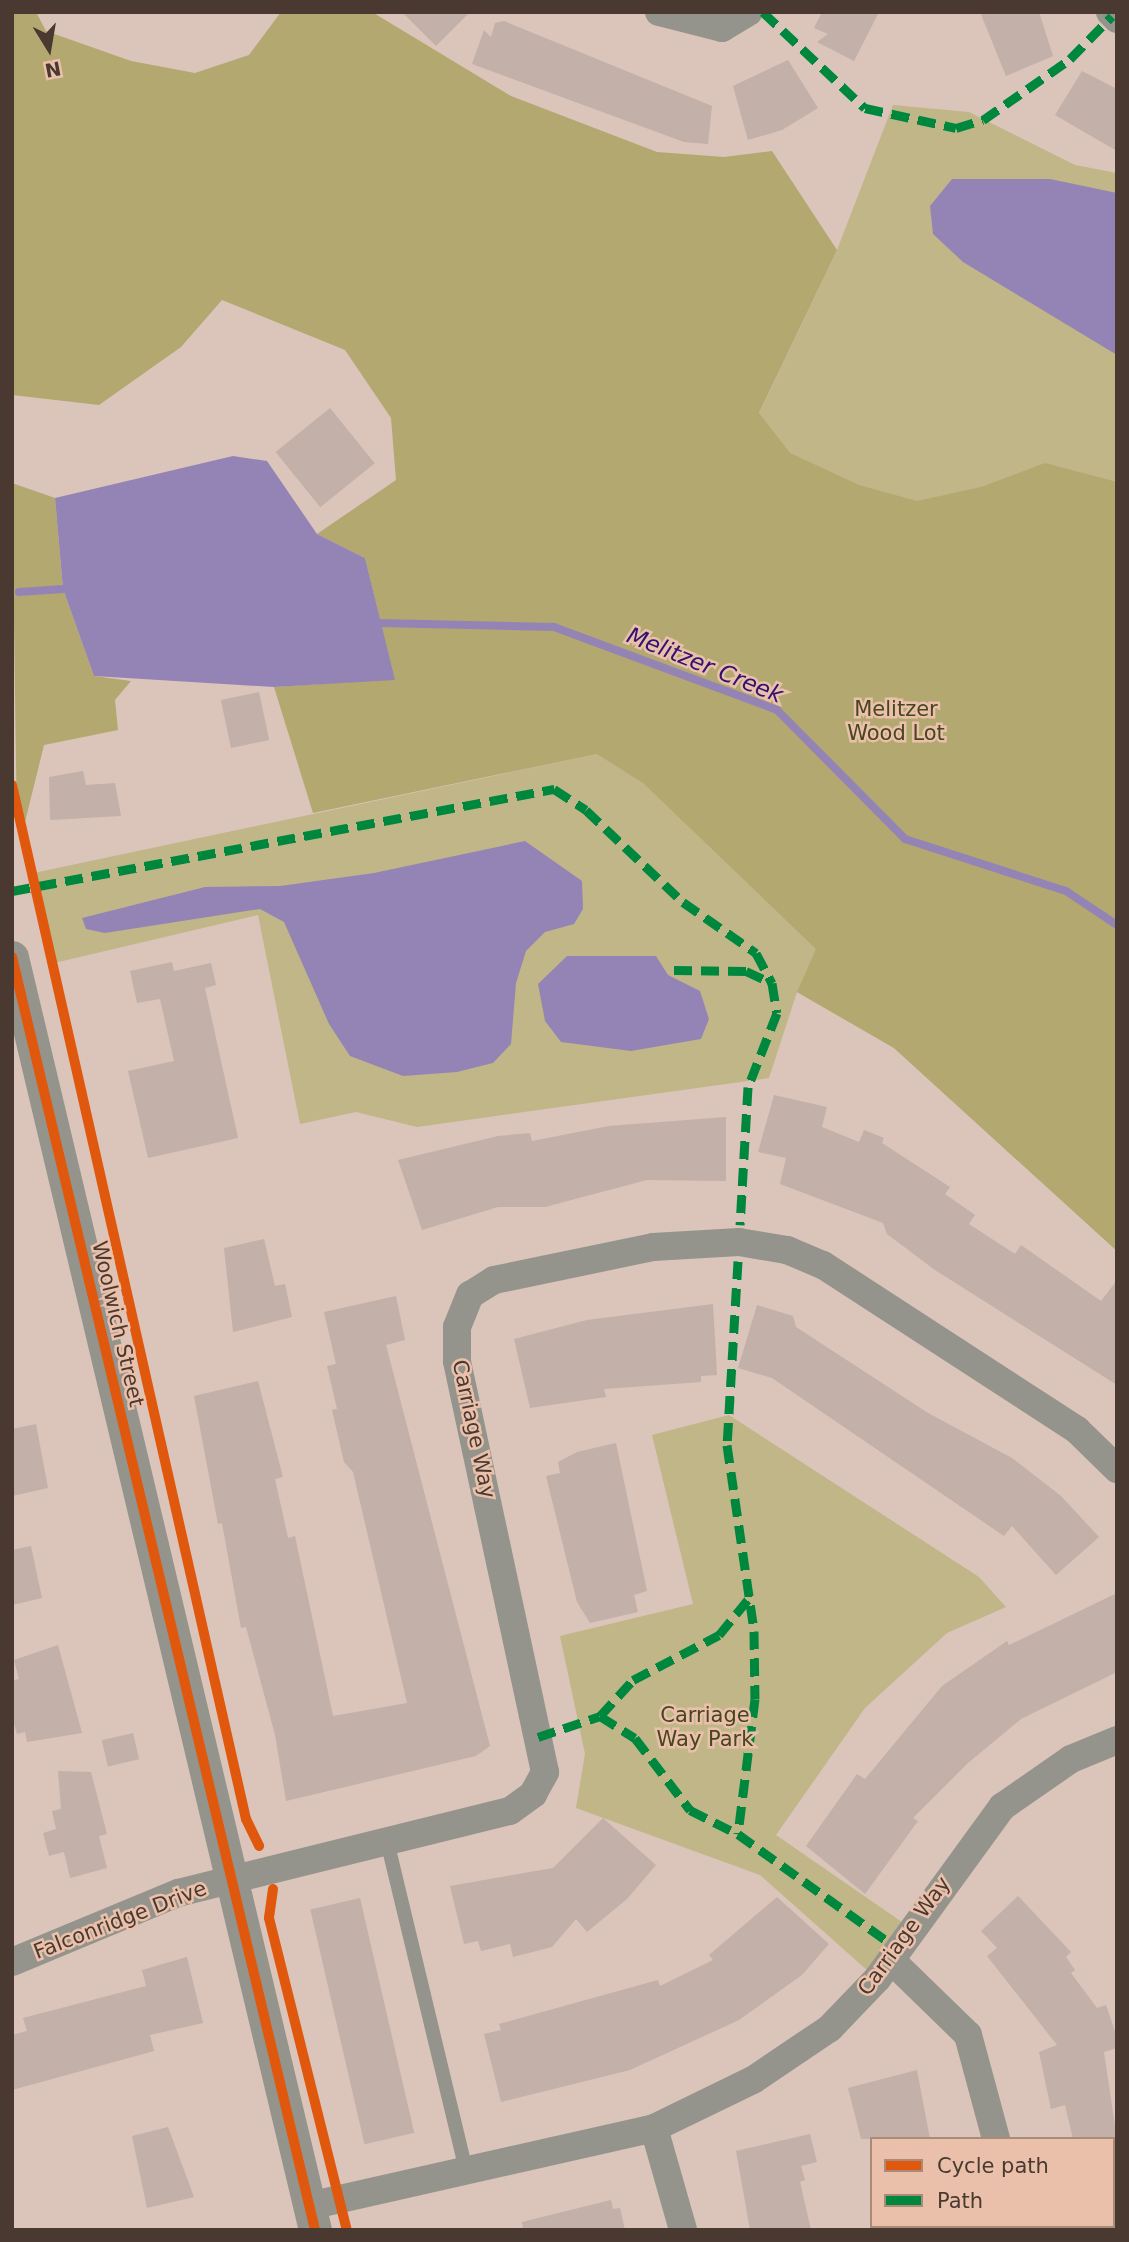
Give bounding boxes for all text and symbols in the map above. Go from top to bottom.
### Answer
north arrow [14,14,84,84]
text: N [43,57,63,82]
water label: Melitzer Creek [623,621,787,709]
park label: Melitzer Wood Lot [847,696,945,746]
street label: Woolwich Street [87,1239,149,1409]
street label: Carriage Way [447,1358,501,1500]
park label: Carriage Way Park [657,1702,753,1752]
street label: Carriage Way [852,1872,956,2000]
street label: Falconridge Drive [30,1875,210,1965]
legend [870,2137,1115,2228]
text: Cycle path [937,2154,1049,2178]
text: Path [937,2189,983,2213]

